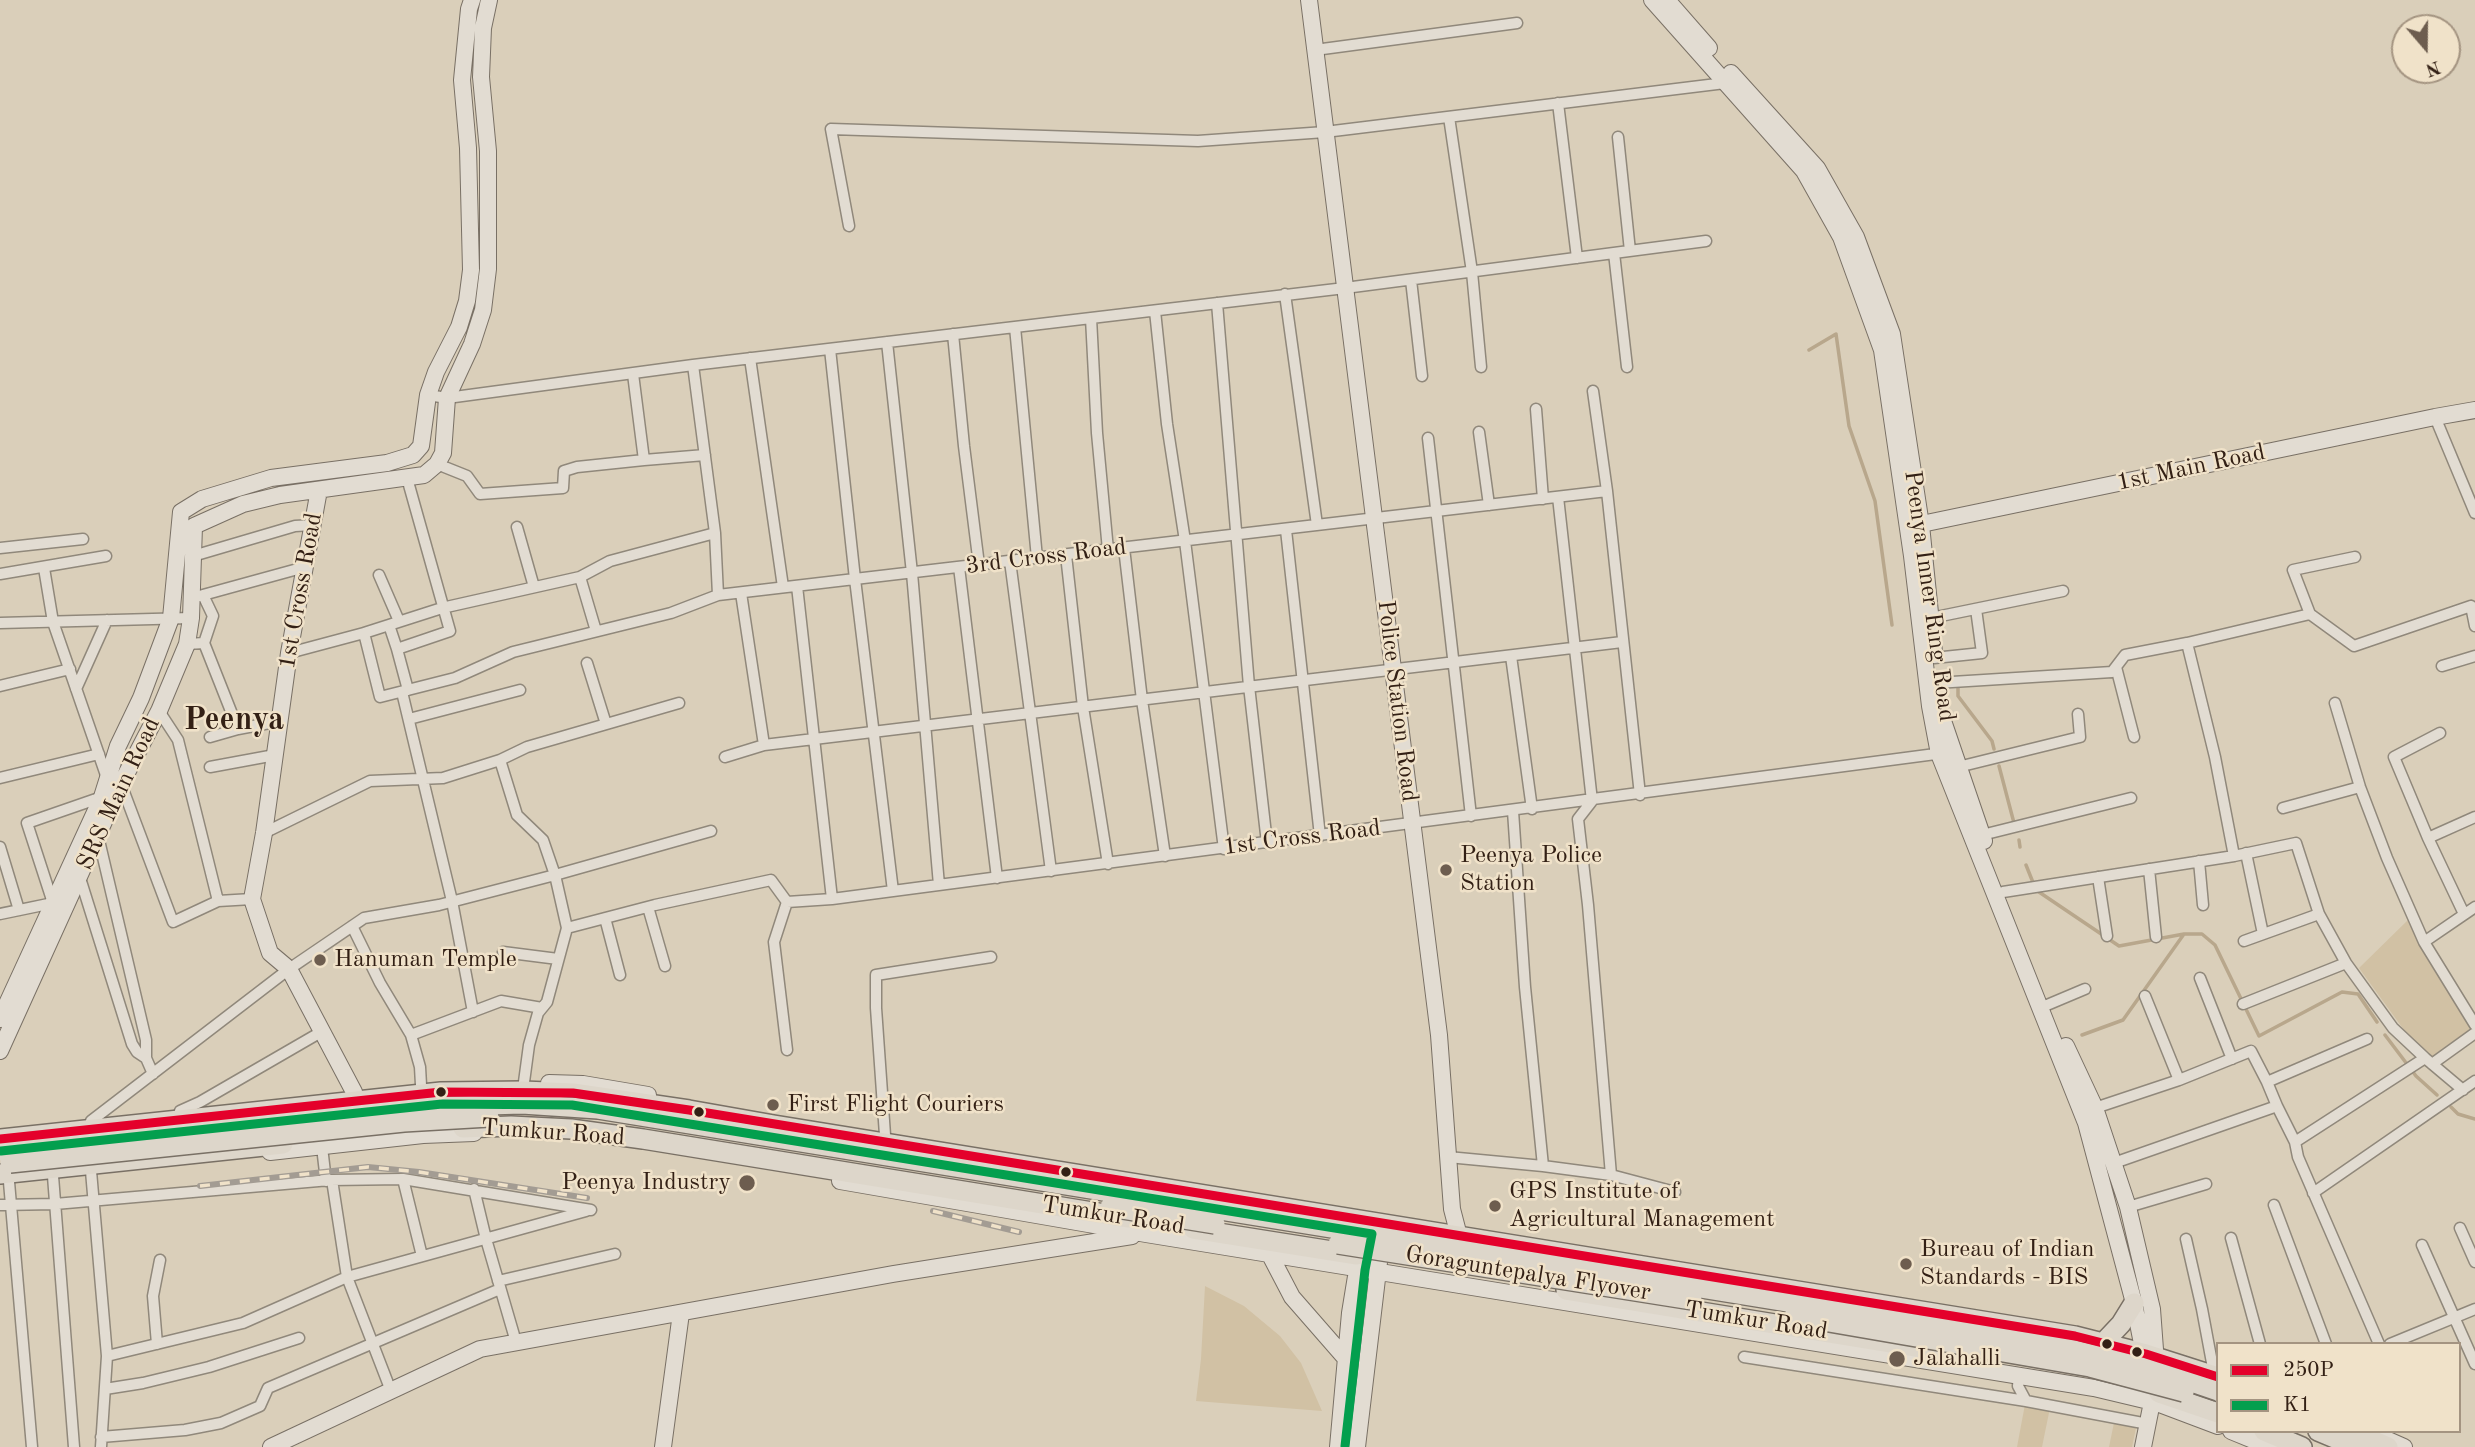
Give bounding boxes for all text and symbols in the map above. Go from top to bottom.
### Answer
north arrow [2391,14,2461,84]
text: N [2423,56,2443,79]
street label: 1st Main Road [2114,438,2268,498]
street label: Peenya Inner Ring Road [1897,469,1961,723]
street label: 1st Cross Road [273,511,329,671]
street label: 3rd Cross Road [964,533,1128,581]
street label: Police Station Road [1370,598,1424,804]
district label: Peenya [184,702,284,740]
street label: SRS Main Road [71,713,167,875]
street label: 1st Cross Road [1222,814,1382,862]
place label: Peenya Police Station [1460,842,1602,898]
marker: Peenya Police Station [1438,862,1454,878]
place label: Hanuman Temple [334,946,517,974]
marker: Hanuman Temple [312,952,328,968]
unlabelled marker [434,1085,448,1099]
place label: First Flight Couriers [787,1091,1004,1119]
marker: First Flight Couriers [765,1097,781,1113]
unlabelled marker [692,1105,706,1119]
street label: Tumkur Road [480,1114,626,1152]
unlabelled marker [1059,1165,1073,1179]
place label: Peenya Industry [561,1169,731,1197]
marker: Peenya Industry [737,1173,757,1193]
place label: GPS Institute of Agricultural Management [1509,1178,1775,1234]
street label: Tumkur Road [1039,1190,1187,1242]
marker: GPS Institute of Agricultural Management [1487,1198,1503,1214]
place label: Bureau of Indian Standards - BIS [1920,1236,2094,1292]
street label: Goraguntepalya Flyover [1403,1240,1653,1308]
marker: Bureau of Indian Standards - BIS [1898,1256,1914,1272]
street label: Tumkur Road [1682,1295,1830,1347]
unlabelled marker [2100,1337,2114,1351]
legend [2216,1342,2461,1433]
place label: Jalahalli [1913,1345,2001,1373]
unlabelled marker [2130,1345,2144,1359]
marker: Jalahalli [1887,1349,1907,1369]
text: 250P [2283,1360,2334,1381]
text: K1 [2283,1395,2311,1416]

